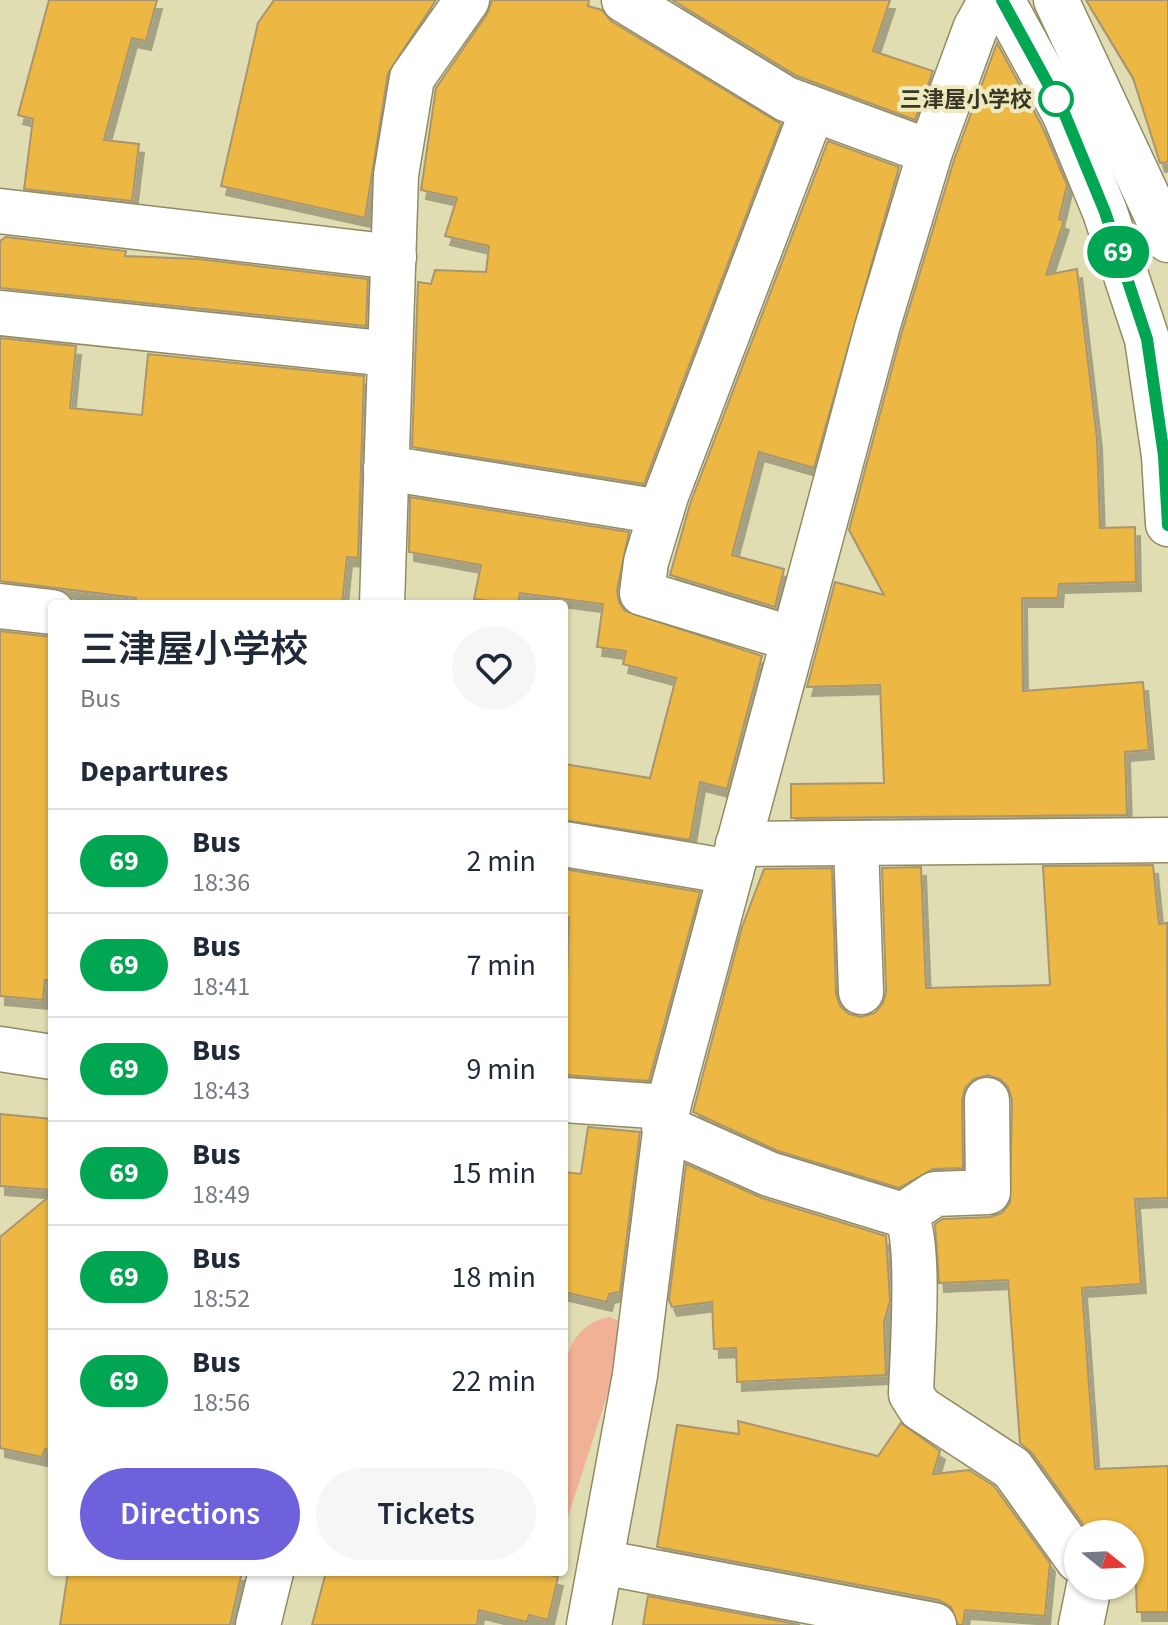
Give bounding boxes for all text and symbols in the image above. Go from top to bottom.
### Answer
marker: 三津屋小学校 [1039,82,1073,116]
place label: 三津屋小学校 [900,84,1032,116]
line badge: 69 [1082,226,1154,278]
text: 69 [1103,232,1133,272]
text: 三津屋小学校 [80,623,308,677]
button: heart [452,626,536,710]
text: Bus [80,680,120,717]
text: Departures [80,750,228,793]
text: Bus [192,821,240,864]
text: 2 min [466,840,536,883]
text: 69 [109,841,139,881]
text: 18:36 [192,864,250,901]
text: Bus [192,925,240,968]
text: 7 min [466,944,536,987]
text: 69 [109,945,139,985]
text: 18:41 [192,968,250,1005]
text: Bus [192,1029,240,1072]
text: 9 min [466,1048,536,1091]
text: 69 [109,1049,139,1089]
text: 18:43 [192,1072,250,1109]
text: Bus [192,1133,240,1176]
text: 15 min [452,1152,536,1195]
text: 69 [109,1153,139,1193]
text: 18:49 [192,1176,250,1213]
text: Bus [192,1237,240,1280]
text: 18 min [452,1256,536,1299]
text: 69 [109,1257,139,1297]
text: 18:52 [192,1280,250,1317]
text: Bus [192,1341,240,1384]
text: 22 min [452,1360,536,1403]
text: 69 [109,1361,139,1401]
text: 18:56 [192,1384,250,1421]
button: Directions [80,1468,300,1560]
button: Tickets [316,1468,536,1560]
north arrow [1064,1520,1144,1600]
map controls [1064,1520,1144,1600]

